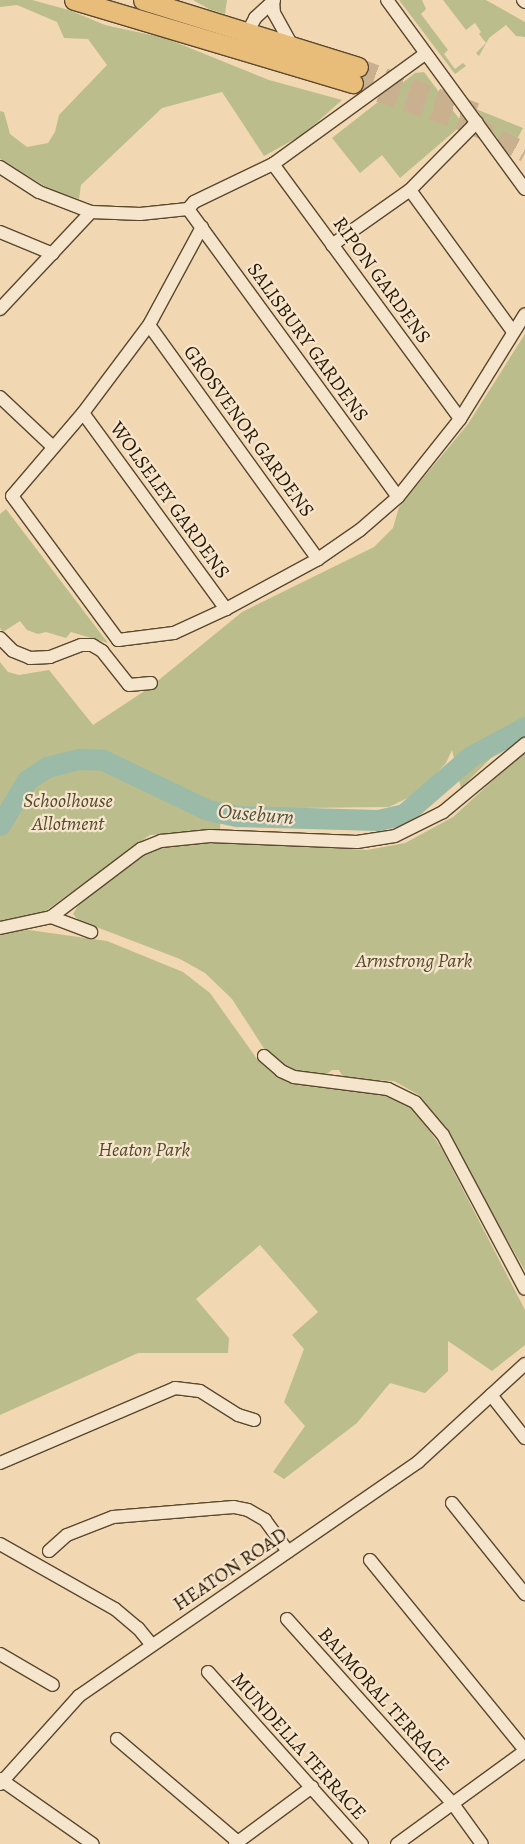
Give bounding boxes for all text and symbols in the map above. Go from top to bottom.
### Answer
street label: RIPON GARDENS [328,212,436,348]
street label: SALISBURY GARDENS [242,258,374,426]
street label: GROSVENOR GARDENS [179,340,319,522]
street label: WOLSELEY GARDENS [105,417,235,583]
park label: Schoolhouse Allotment [23,788,113,835]
water label: Ouseburn [217,798,295,830]
park label: Armstrong Park [356,948,472,972]
park label: Heaton Park [98,1137,190,1161]
street label: HEATON ROAD [168,1522,292,1616]
street label: BALMORAL TERRACE [313,1622,455,1776]
street label: MUNDELLA TERRACE [227,1667,371,1825]

